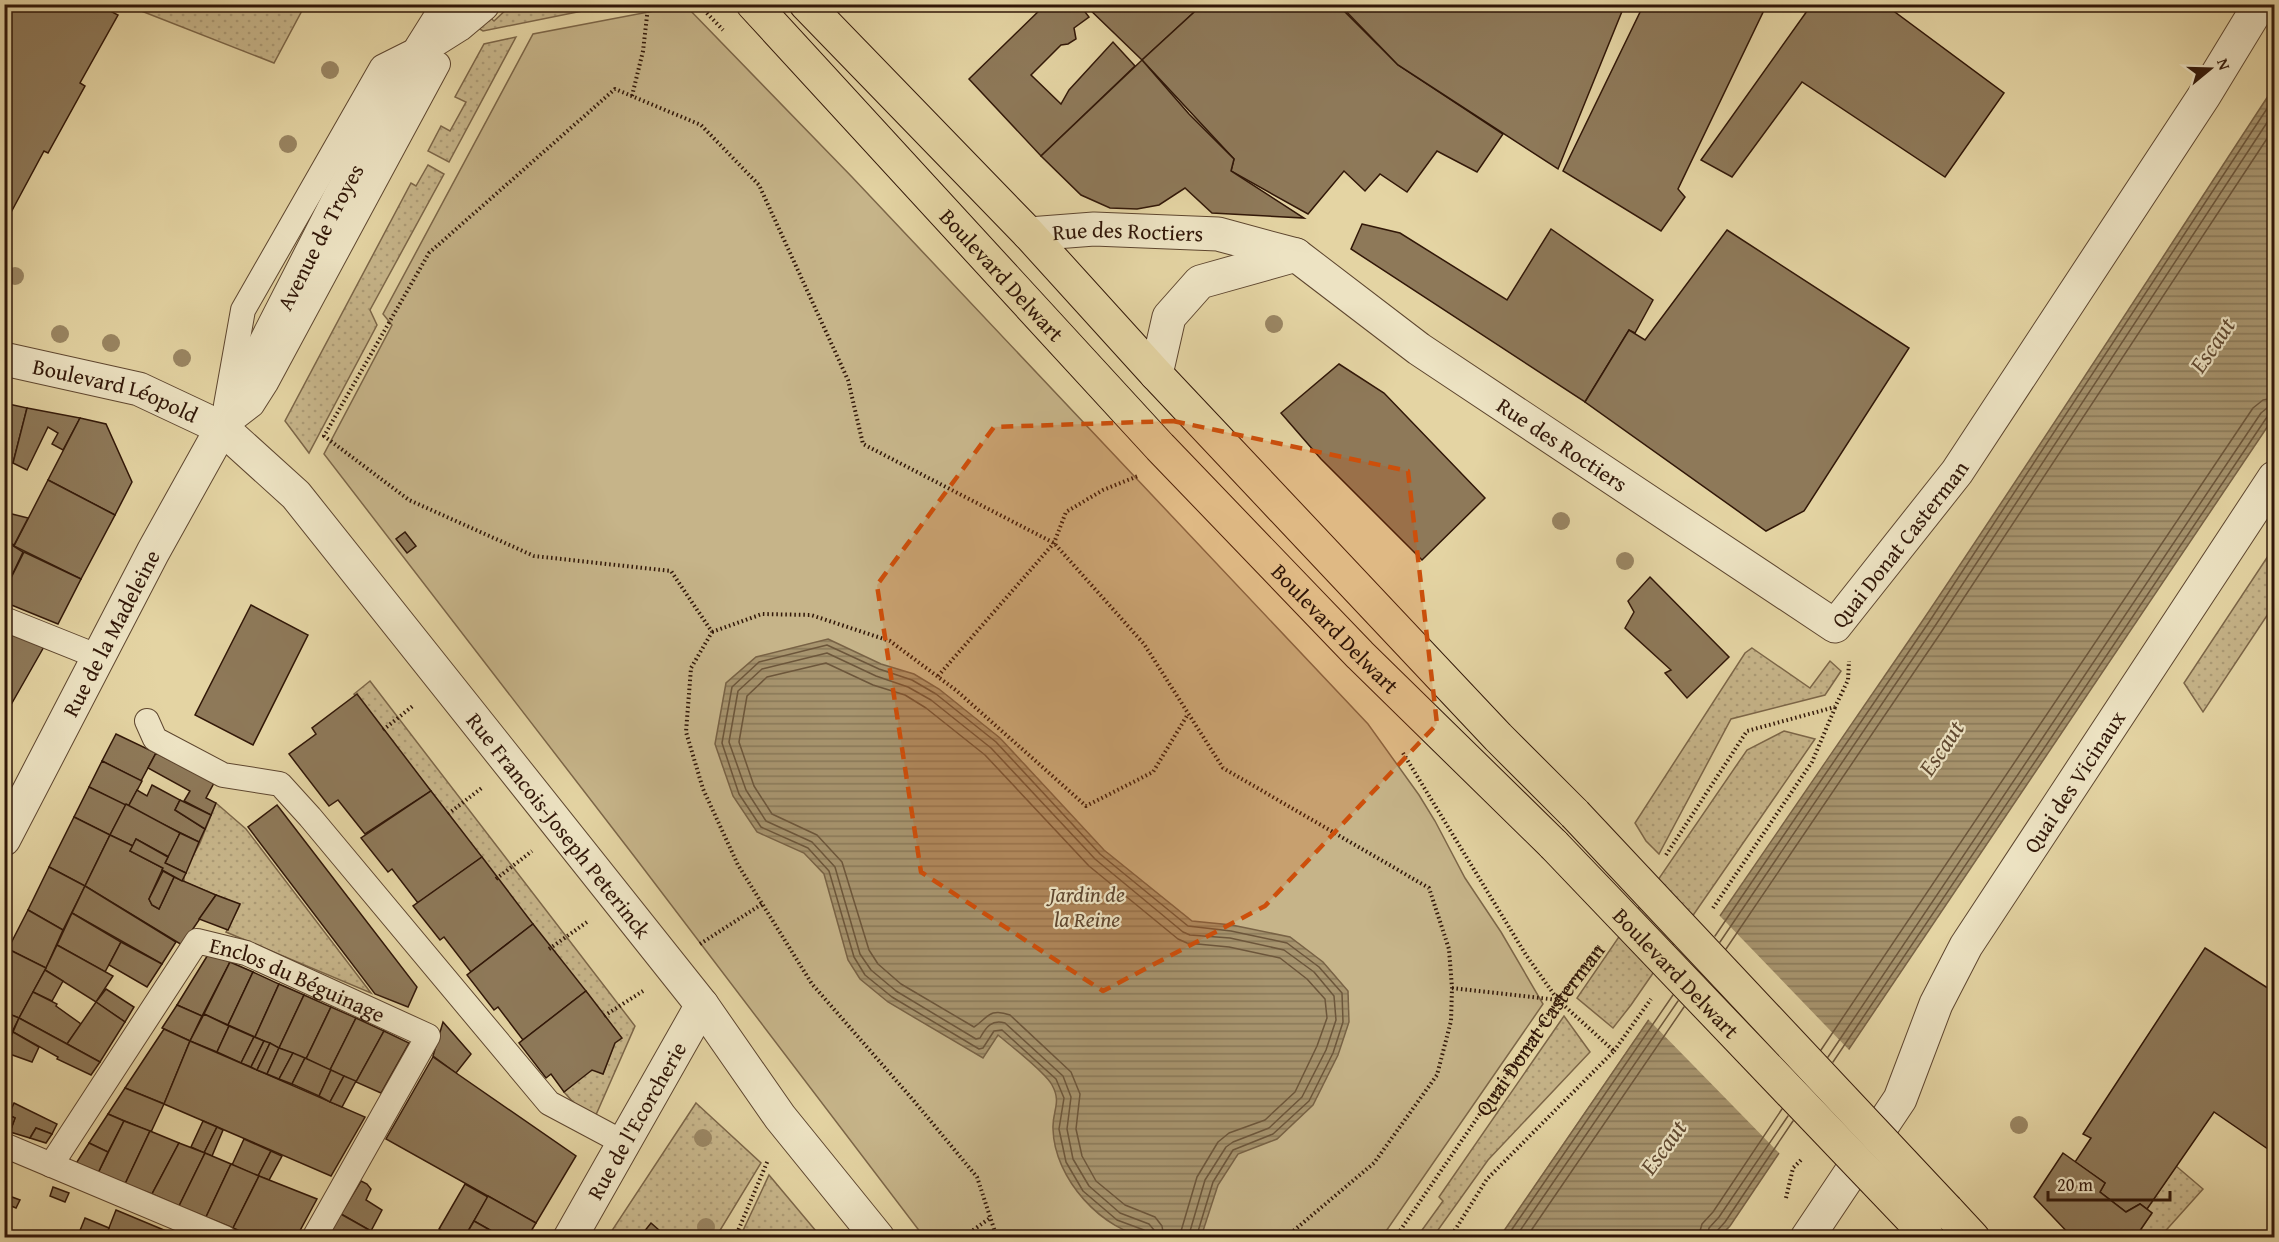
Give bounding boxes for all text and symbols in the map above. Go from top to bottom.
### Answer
north arrow [2180,39,2240,99]
text: N [2211,55,2237,73]
street label: Avenue de Troyes [269,158,371,316]
street label: Boulevard Delwart [932,201,1072,349]
street label: Rue des Roctiers [1051,213,1204,249]
water label: Escaut [2180,310,2244,381]
street label: Boulevard Léopold [30,350,204,431]
street label: Rue des Roctiers [1490,389,1634,500]
street label: Quai Donat Casterman [1823,454,1977,635]
street label: Rue de la Madeleine [54,544,168,722]
street label: Boulevard Delwart [1264,556,1407,701]
street label: Quai des Vicinaux [2016,703,2133,859]
street label: Rue Francois-Joseph Peterinck [459,706,659,946]
water label: Escaut [1909,713,1973,784]
park label: Jardin de la Reine [1045,878,1125,935]
street label: Boulevard Delwart [1606,900,1747,1046]
street label: Enclos du Béguinage [206,929,390,1030]
street label: Quai Donat Casterman [1467,935,1613,1122]
street label: Rue de l'Ecorcherie [579,1036,694,1205]
water label: Escaut [1630,1112,1695,1183]
scale bar [2048,1164,2170,1202]
text: 20 m [2057,1171,2093,1198]

